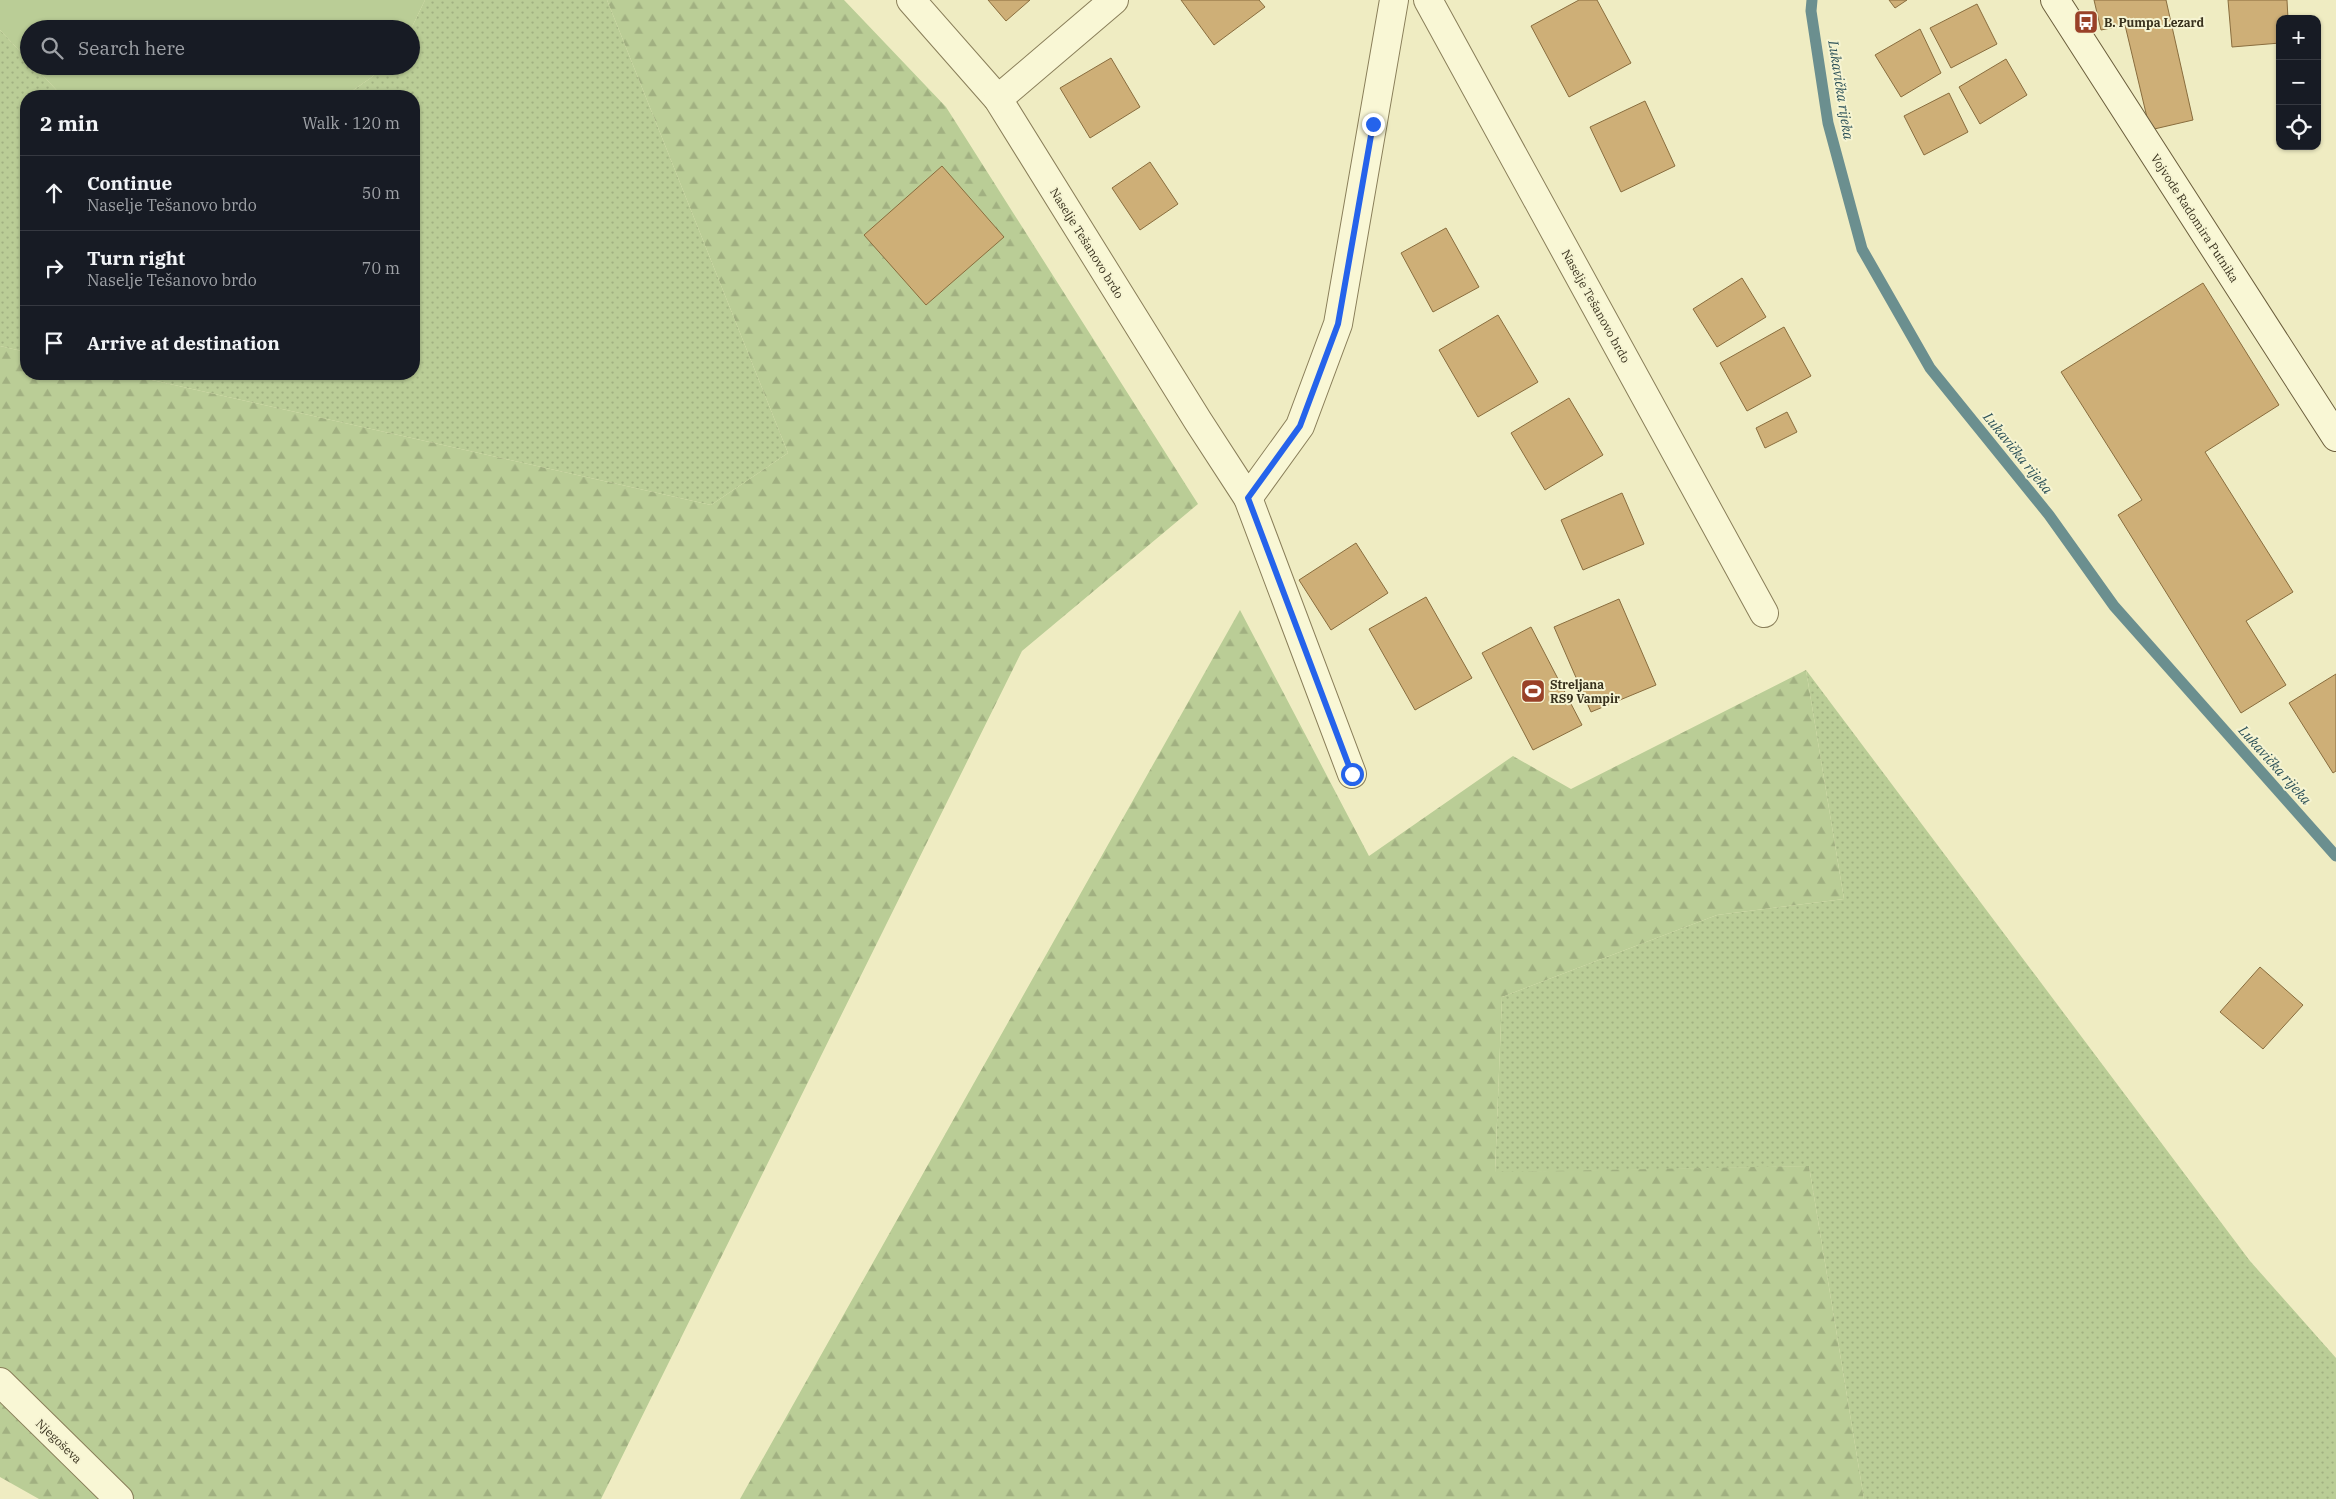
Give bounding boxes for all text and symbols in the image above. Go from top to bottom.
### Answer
bus stop icon: B. Pumpa Lezard [2073,9,2099,35]
place label: B. Pumpa Lezard [2104,15,2205,30]
map controls [2276,15,2321,150]
button: + [2276,15,2321,60]
search box [20,20,420,75]
icon: search [38,34,66,62]
text: Search here [78,36,185,60]
water label: Lukavička rijeka [1824,38,1858,141]
button: − [2276,60,2321,105]
button: locate [2276,105,2321,150]
text: 2 min [40,109,99,137]
text: Walk · 120 m [302,113,400,133]
route end [1362,113,1385,136]
street label: Vojvode Radomira Putnika [2148,151,2242,285]
text: Continue [87,171,172,195]
icon: ahead [40,179,68,207]
text: 50 m [362,183,400,203]
street label: Naselje Tešanovo brdo [1047,185,1127,301]
text: Naselje Tešanovo brdo [87,195,257,215]
text: Turn right [87,246,185,270]
street label: Naselje Tešanovo brdo [1559,247,1634,366]
icon: right [40,254,68,282]
text: 70 m [362,258,400,278]
text: Naselje Tešanovo brdo [87,270,257,290]
icon: arrive [40,329,68,357]
text: Arrive at destination [87,331,280,355]
water label: Lukavička rijeka [1979,408,2057,498]
place label: Streljana RS9 Vampir [1550,677,1620,706]
sports icon: Streljana RS9 Vampir [1520,678,1546,704]
water label: Lukavička rijeka [2234,721,2316,809]
route start [1341,763,1364,786]
street label: Njegoševa [33,1416,85,1467]

